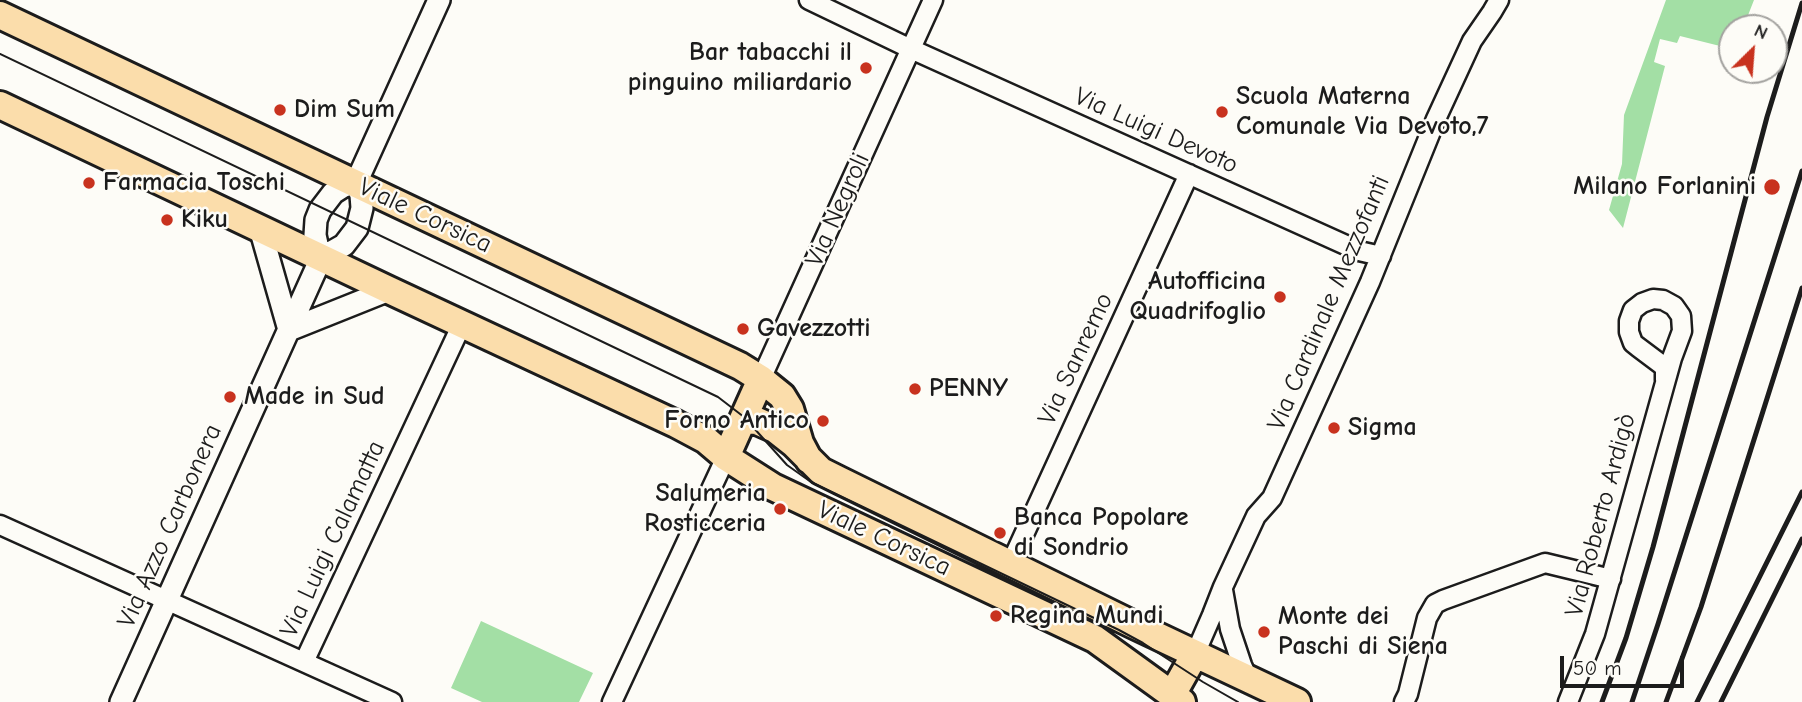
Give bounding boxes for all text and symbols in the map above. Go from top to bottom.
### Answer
north arrow [1718,14,1788,84]
text: N [1751,19,1771,44]
place label: Bar tabacchi il pinguino miliardario [628,37,852,98]
marker: Bar tabacchi il pinguino miliardario [858,60,874,76]
street label: Via Luigi Devoto [1069,81,1243,181]
place label: Scuola Materna Comunale Via Devoto,7 [1236,81,1488,142]
place label: Dim Sum [294,94,395,126]
marker: Dim Sum [272,102,288,118]
marker: Scuola Materna Comunale Via Devoto,7 [1214,104,1230,120]
street label: Via Negroli [799,148,877,272]
place label: Farmacia Toschi [103,167,285,199]
street label: Via Cardinale Mezzofanti [1261,171,1397,435]
place label: Milano Forlanini [1573,171,1756,203]
street label: Viale Corsica [353,172,497,260]
marker: Farmacia Toschi [81,175,97,191]
marker: Milano Forlanini [1762,177,1782,197]
place label: Kiku [181,204,228,236]
marker: Kiku [159,212,175,228]
place label: Autofficina Quadrifoglio [1129,266,1266,328]
street label: Via Sanremo [1032,288,1120,430]
marker: Autofficina Quadrifoglio [1272,289,1288,305]
place label: Gavezzotti [757,313,870,345]
marker: Gavezzotti [735,321,751,337]
place label: PENNY [929,373,1008,405]
place label: Made in Sud [244,381,385,413]
marker: PENNY [907,381,923,397]
marker: Made in Sud [222,389,238,405]
place label: Forno Antico [664,405,809,437]
street label: Via Roberto Ardigò [1559,410,1643,620]
place label: Sigma [1348,412,1417,444]
marker: Forno Antico [815,413,831,429]
street label: Via Azzo Carbonera [111,419,229,633]
marker: Sigma [1326,420,1342,436]
street label: Via Luigi Calamatta [274,436,392,642]
place label: Salumeria Rosticceria [644,478,766,540]
street label: Viale Corsica [812,495,956,583]
marker: Salumeria Rosticceria [772,501,788,517]
place label: Banca Popolare di Sondrio [1014,502,1189,564]
marker: Banca Popolare di Sondrio [992,525,1008,541]
place label: Regina Mundi [1010,600,1164,632]
place label: Monte dei Paschi di Siena [1278,601,1448,662]
marker: Regina Mundi [988,608,1004,624]
marker: Monte dei Paschi di Siena [1256,624,1272,640]
scale bar [1564,642,1688,686]
text: 50 m [1573,656,1622,680]

